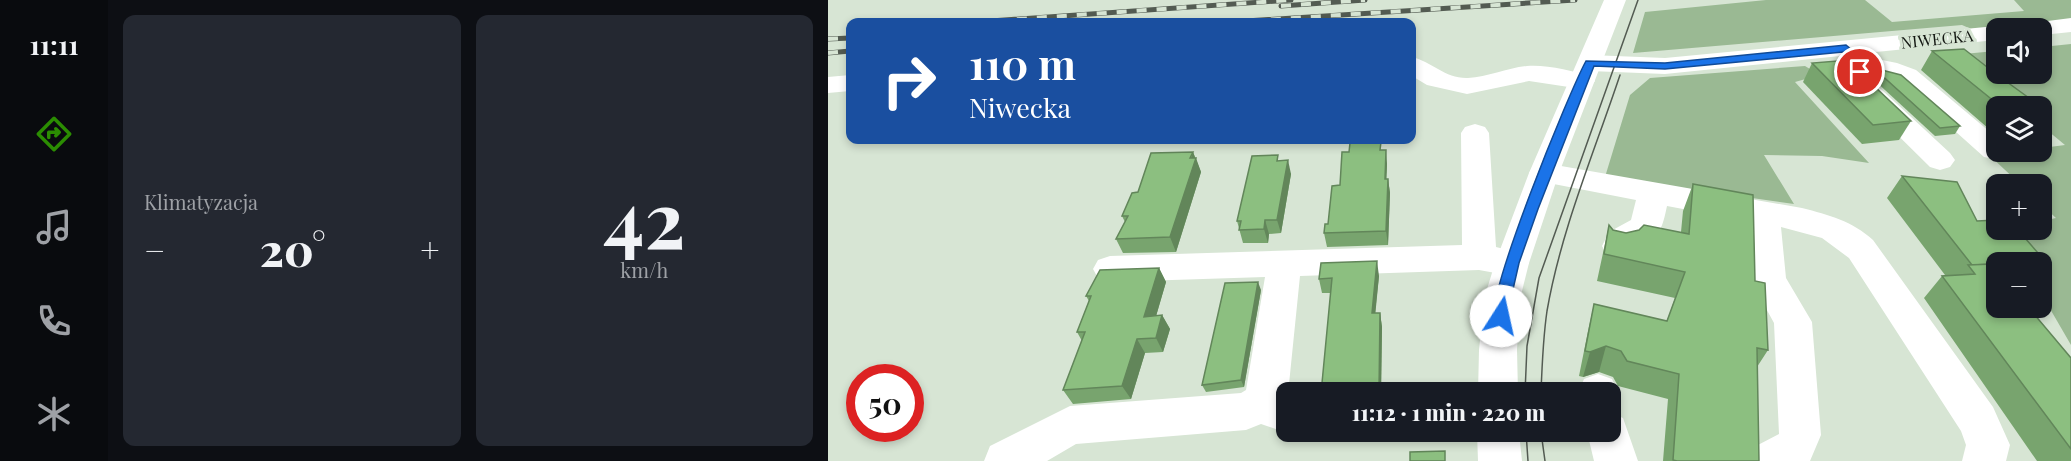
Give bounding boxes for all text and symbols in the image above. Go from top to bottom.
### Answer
map controls [1986,18,2052,318]
button: sound [1986,18,2052,84]
street label: NIWECKA [1900,24,1975,53]
text: 11:11 [29,26,79,62]
text: 110 m [969,35,1076,91]
icon: right [870,42,948,120]
pin [1834,46,1885,97]
icon: arrive [1843,55,1876,88]
text: Niwecka [969,89,1071,125]
button: layers [1986,96,2052,162]
icon: directions [33,113,75,155]
text: 42 [603,165,685,269]
button: + [1986,174,2052,240]
text: Klimatyzacja [144,188,258,215]
icon: music [33,206,75,248]
text: 20° [260,218,326,278]
text: − [144,227,165,271]
text: + [420,227,440,271]
button: − [1986,252,2052,318]
text: km/h [620,256,668,283]
position arrow [1469,284,1533,348]
icon: phone [33,300,75,342]
speed limit sign: 50 [846,364,924,442]
icon: climate [33,393,75,435]
text: 11:12 · 1 min · 220 m [1352,397,1545,427]

